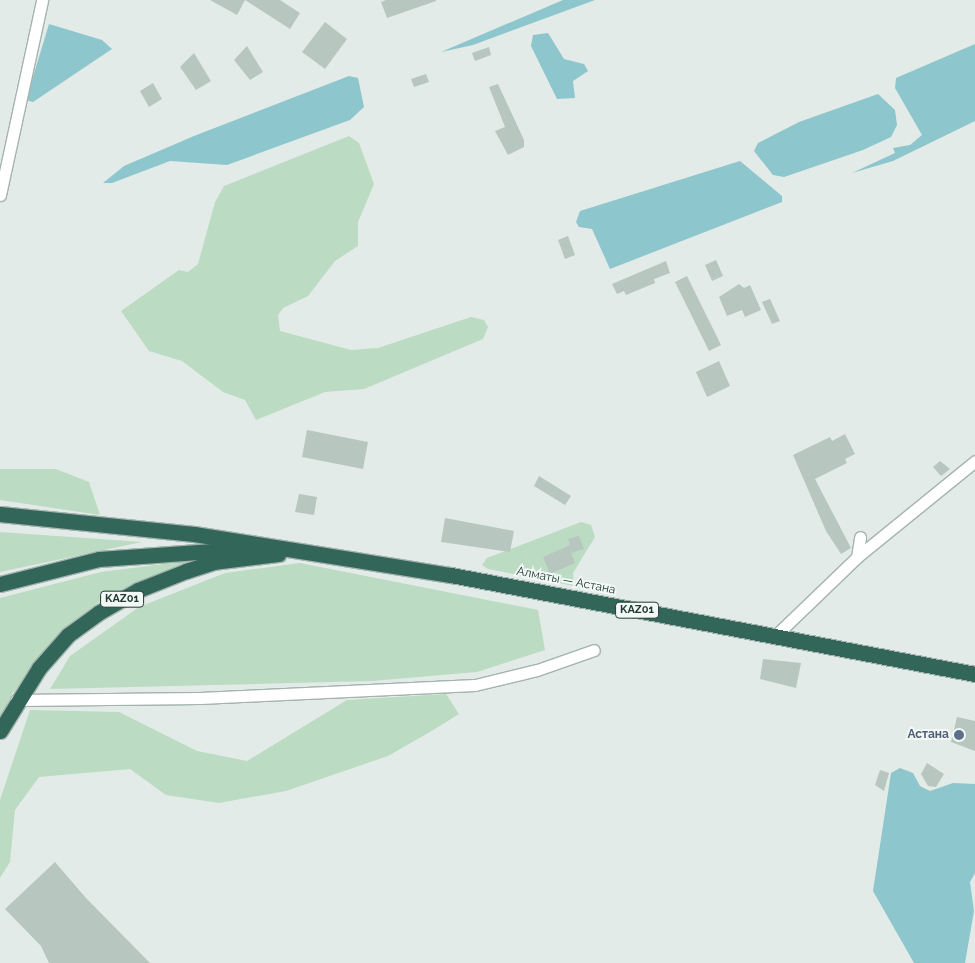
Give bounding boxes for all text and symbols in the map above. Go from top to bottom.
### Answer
street label: Алматы — Астана [515,564,617,598]
road number: KАZ01 [100,590,144,608]
road number: KАZ01 [614,602,660,618]
place label: Астана [907,728,949,742]
marker: Астана [953,729,965,741]

